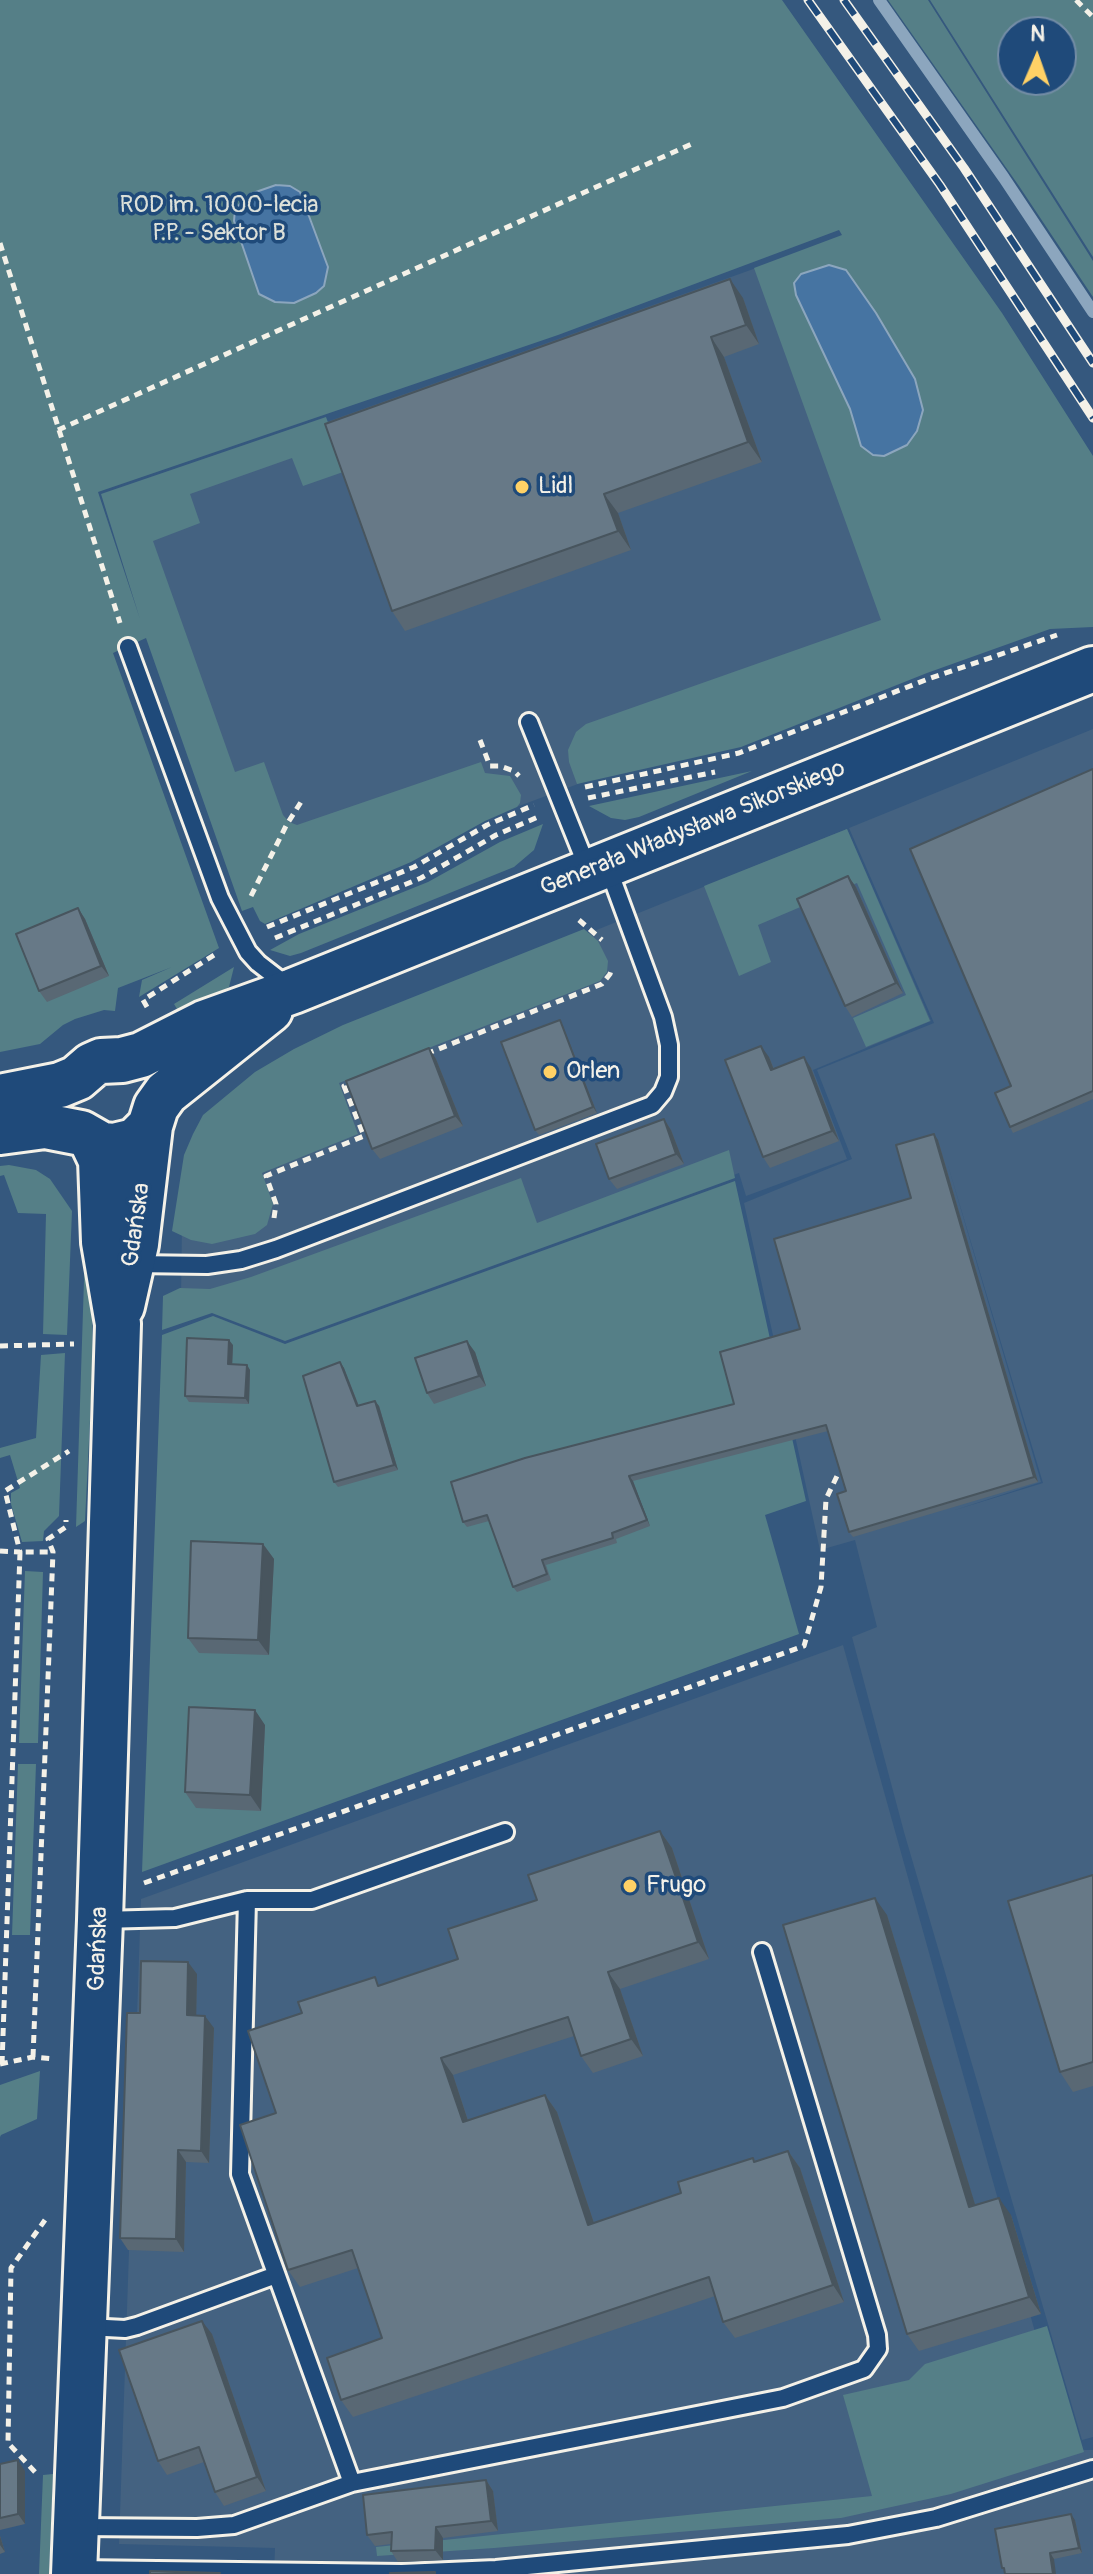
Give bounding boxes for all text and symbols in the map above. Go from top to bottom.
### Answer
north arrow [997,16,1077,96]
text: N [1030,20,1046,48]
park label: ROD im. 1000-lecia P.P. - Sektor B [120,192,318,248]
place label: Lidl [538,473,573,501]
marker: Lidl [513,478,531,496]
street label: Generała Władysława Sikorskiego [536,755,850,903]
place label: Orlen [566,1058,620,1086]
marker: Orlen [541,1063,559,1081]
street label: Gdańska [117,1181,157,1269]
place label: Frugo [646,1872,706,1900]
marker: Frugo [621,1877,639,1895]
street label: Gdańska [83,1906,115,1992]

